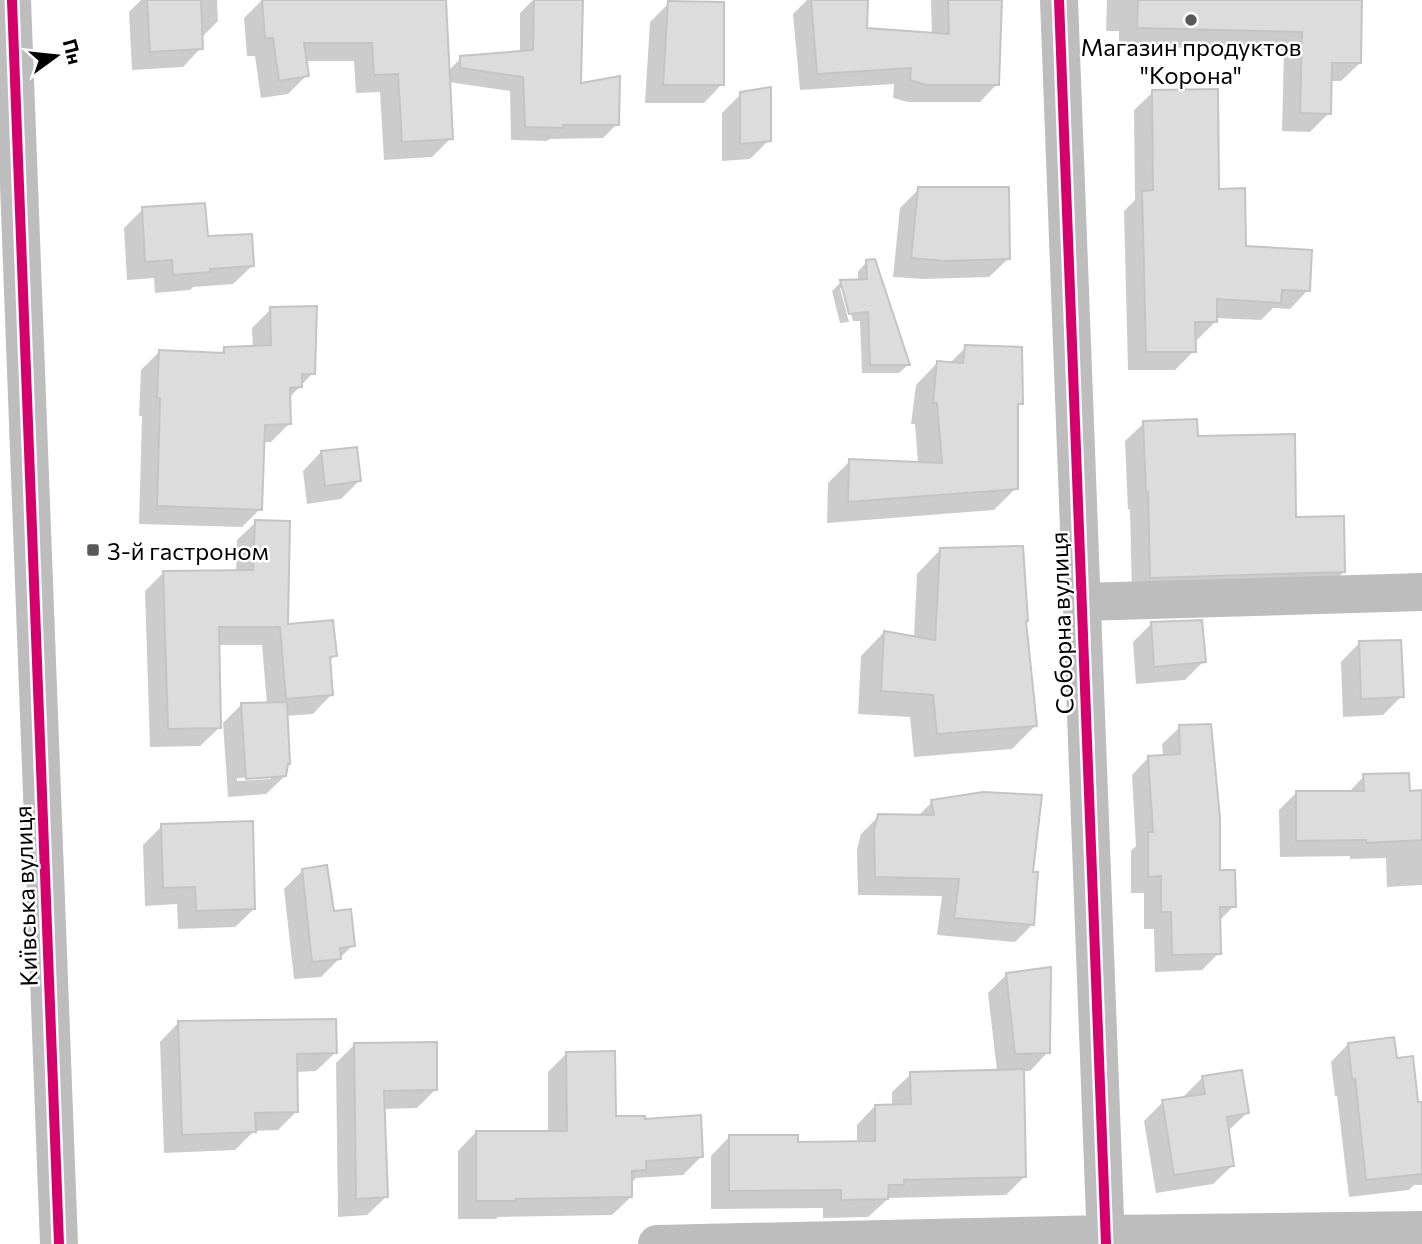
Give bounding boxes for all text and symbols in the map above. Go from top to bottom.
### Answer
marker: Магазин продуктов "Корона" [1183,12,1199,28]
north arrow [21,21,91,91]
place label: Магазин продуктов "Корона" [1081,32,1302,89]
text: Пн [59,36,87,67]
street label: Соборна вулиця [1043,531,1079,715]
place label: 3-й гастроном [107,536,269,565]
marker: 3-й гастроном [85,542,101,558]
street label: Київська вулиця [7,805,43,987]

